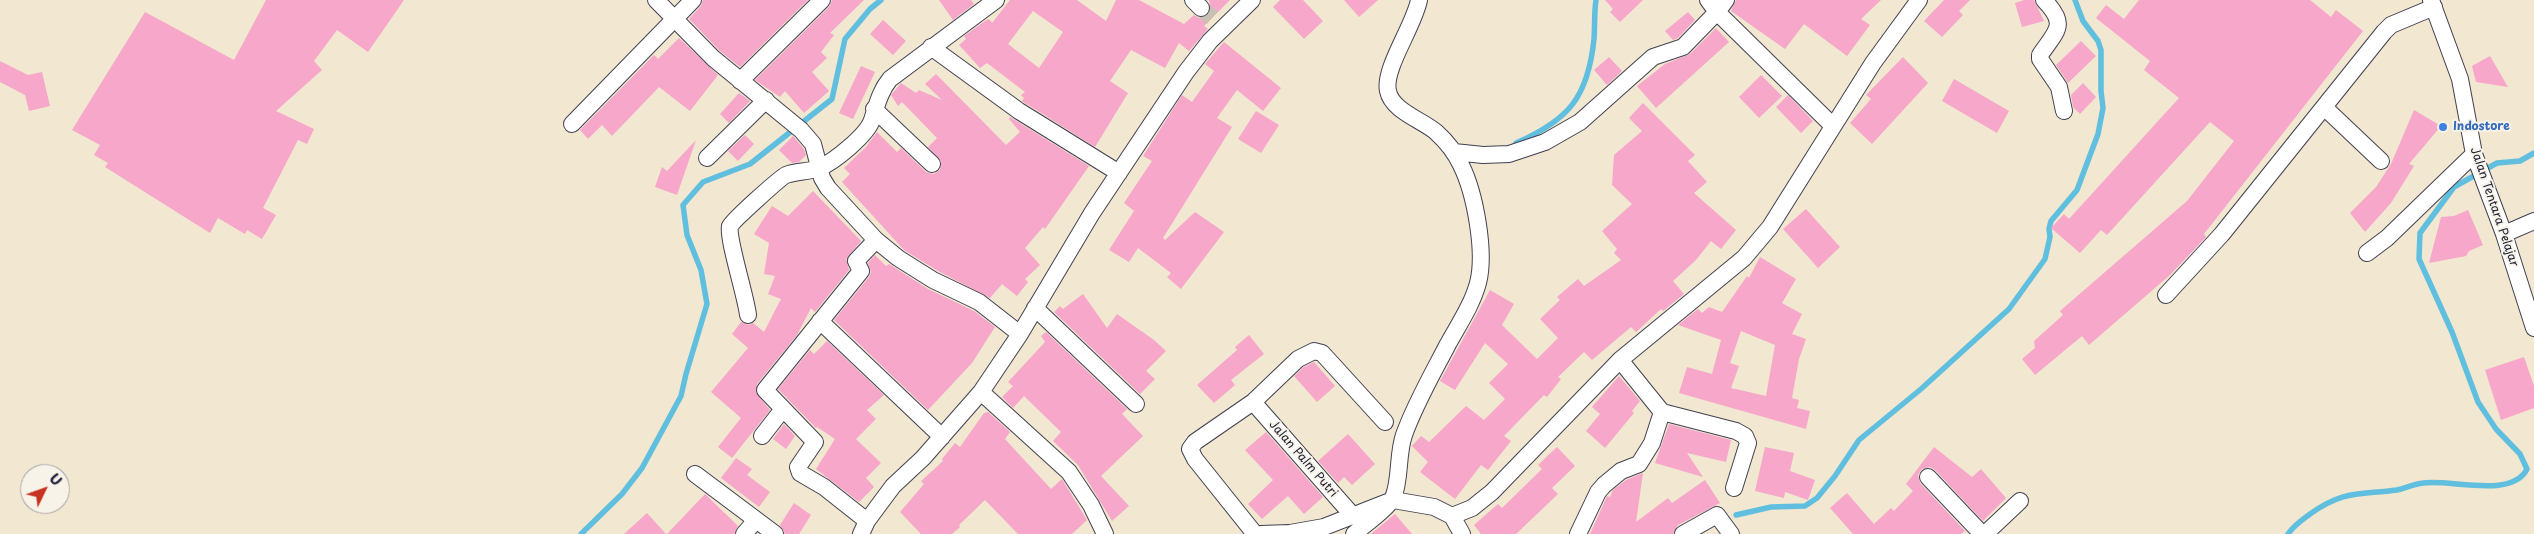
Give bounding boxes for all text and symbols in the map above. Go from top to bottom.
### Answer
place label: Indostore [2453,120,2510,134]
marker: Indostore [2437,121,2449,133]
street label: Jalan Tentara Pelajar [2467,145,2521,269]
street label: Jalan Palm Putri [1266,418,1340,500]
north arrow [20,464,70,514]
text: U [44,468,67,490]

